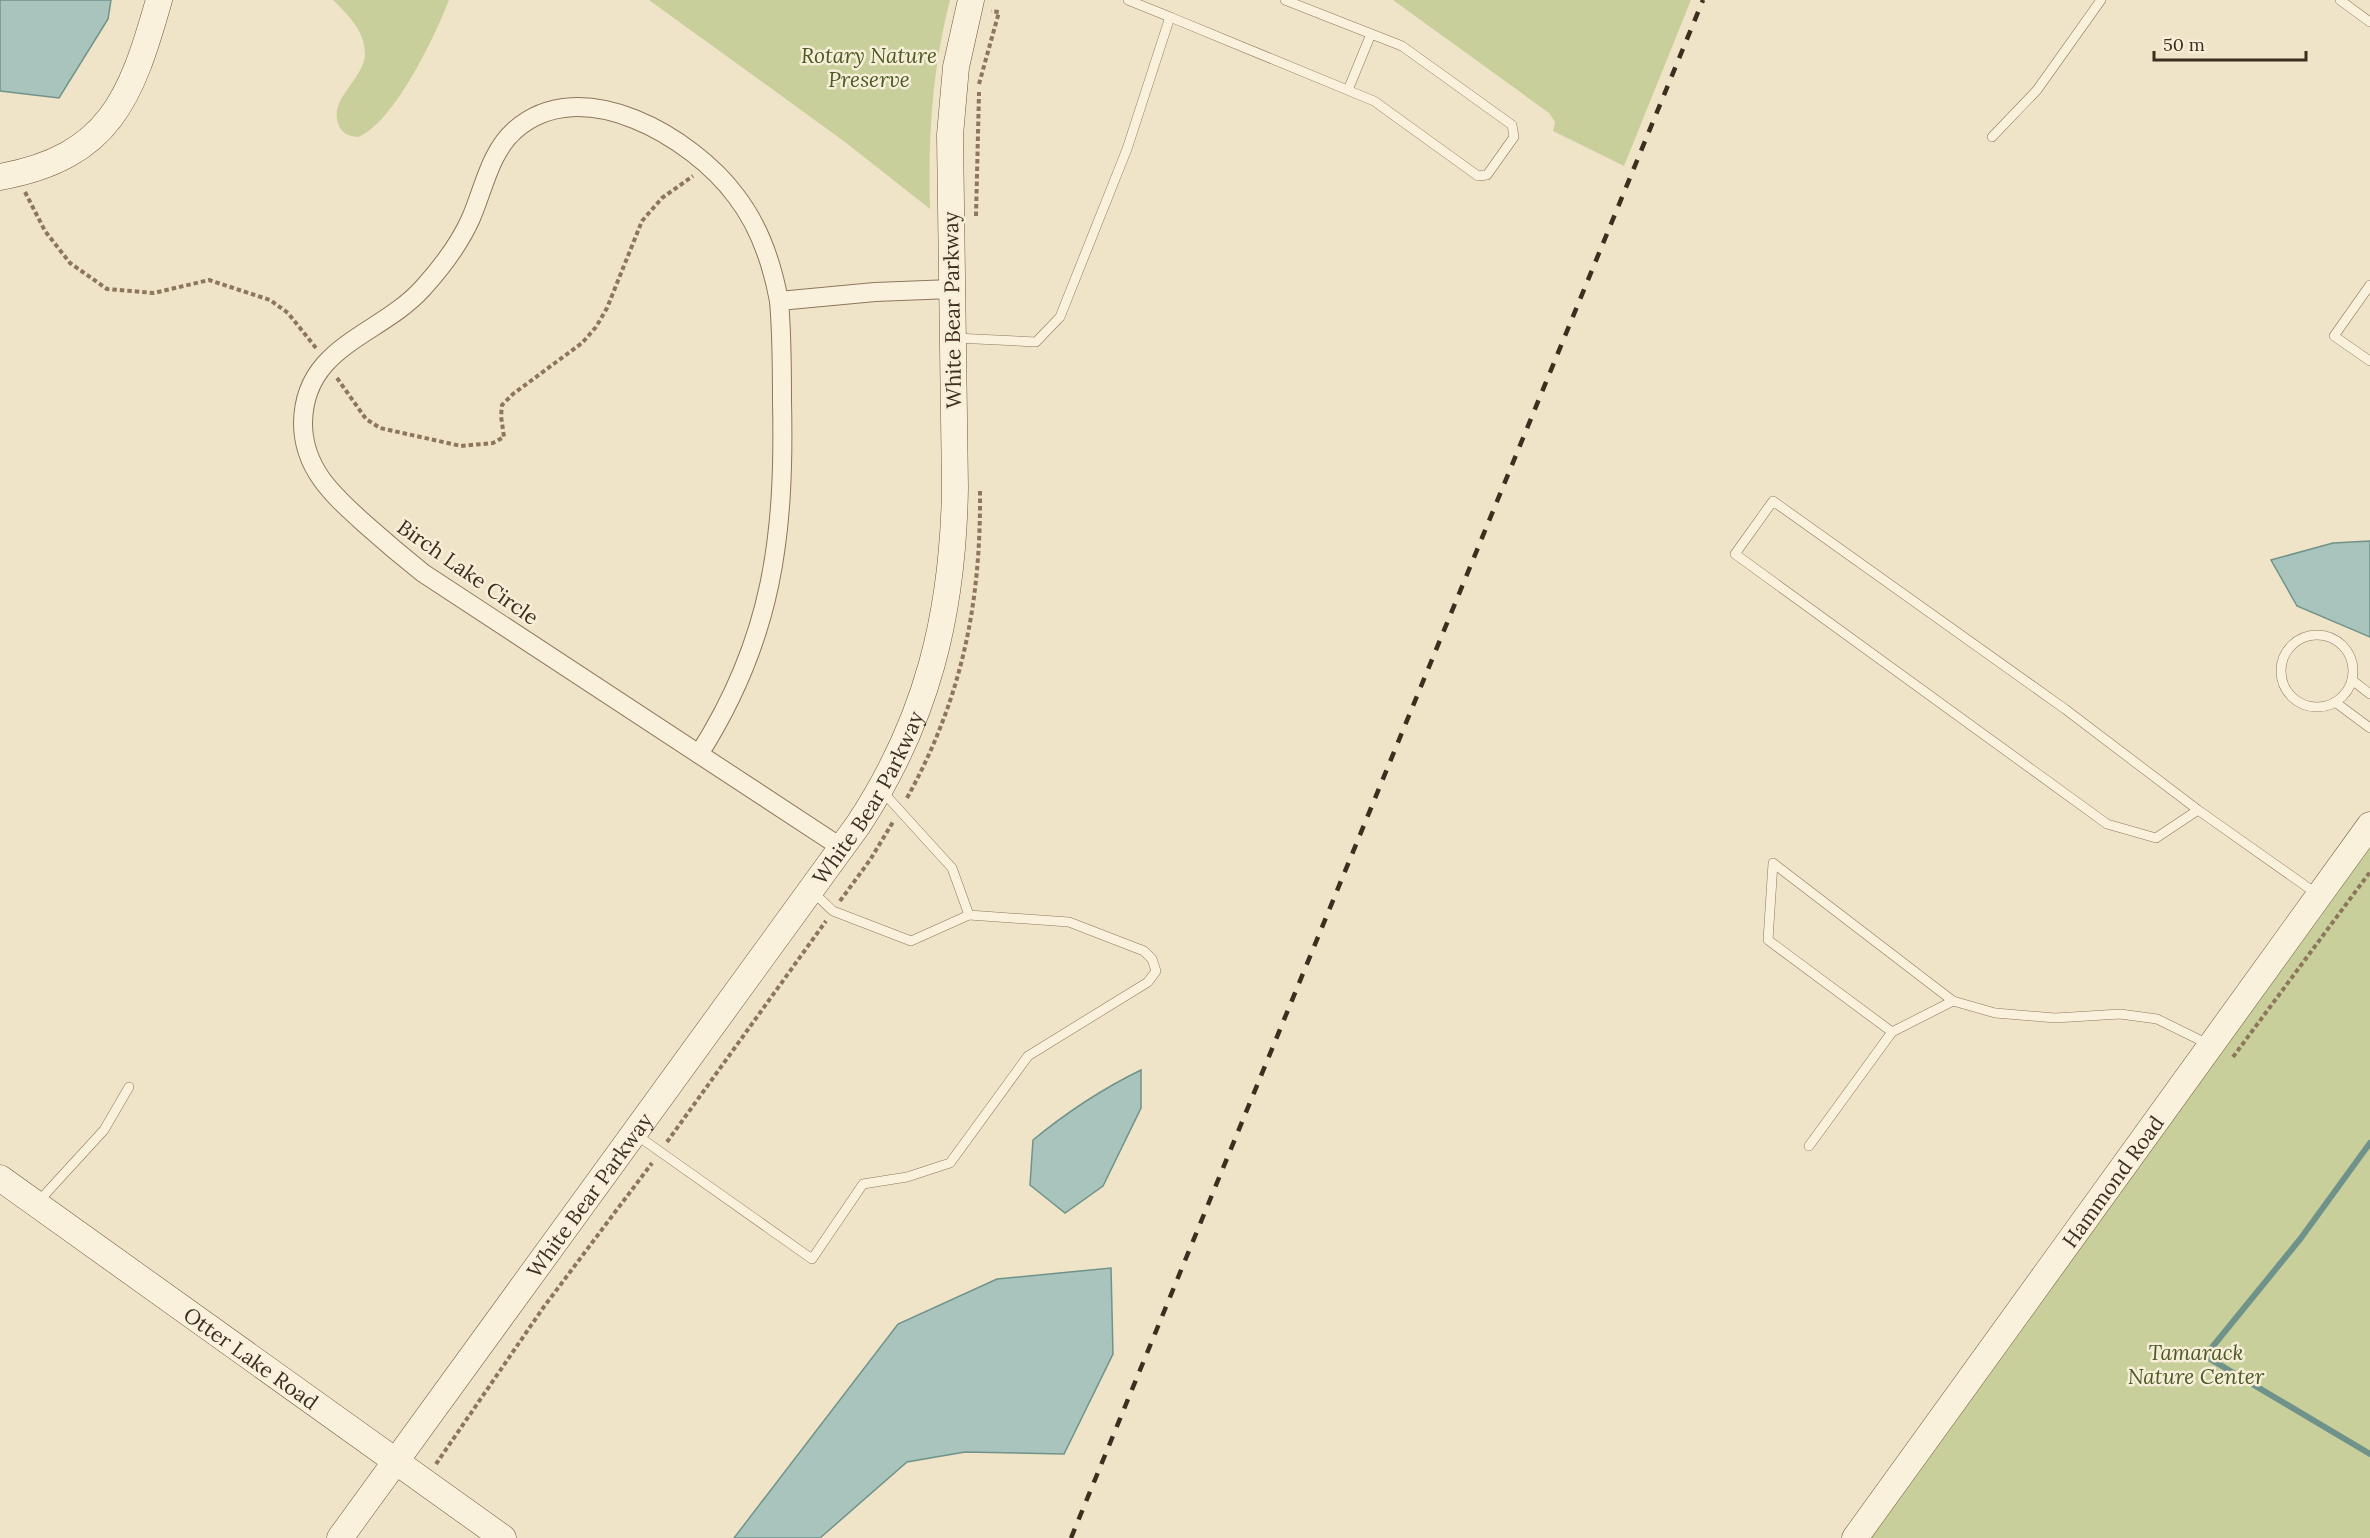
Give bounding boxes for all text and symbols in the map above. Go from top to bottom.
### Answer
scale bar [2154,24,2306,62]
text: 50 m [2163,33,2205,56]
park label: Rotary Nature Preserve [801,42,937,93]
street label: White Bear Parkway [937,211,967,409]
street label: Birch Lake Circle [392,513,544,631]
street label: White Bear Parkway [806,707,929,890]
street label: White Bear Parkway [520,1107,658,1283]
street label: Hammond Road [2056,1110,2169,1253]
street label: Otter Lake Road [179,1300,324,1415]
park label: Tamarack Nature Center [2128,1339,2265,1390]

